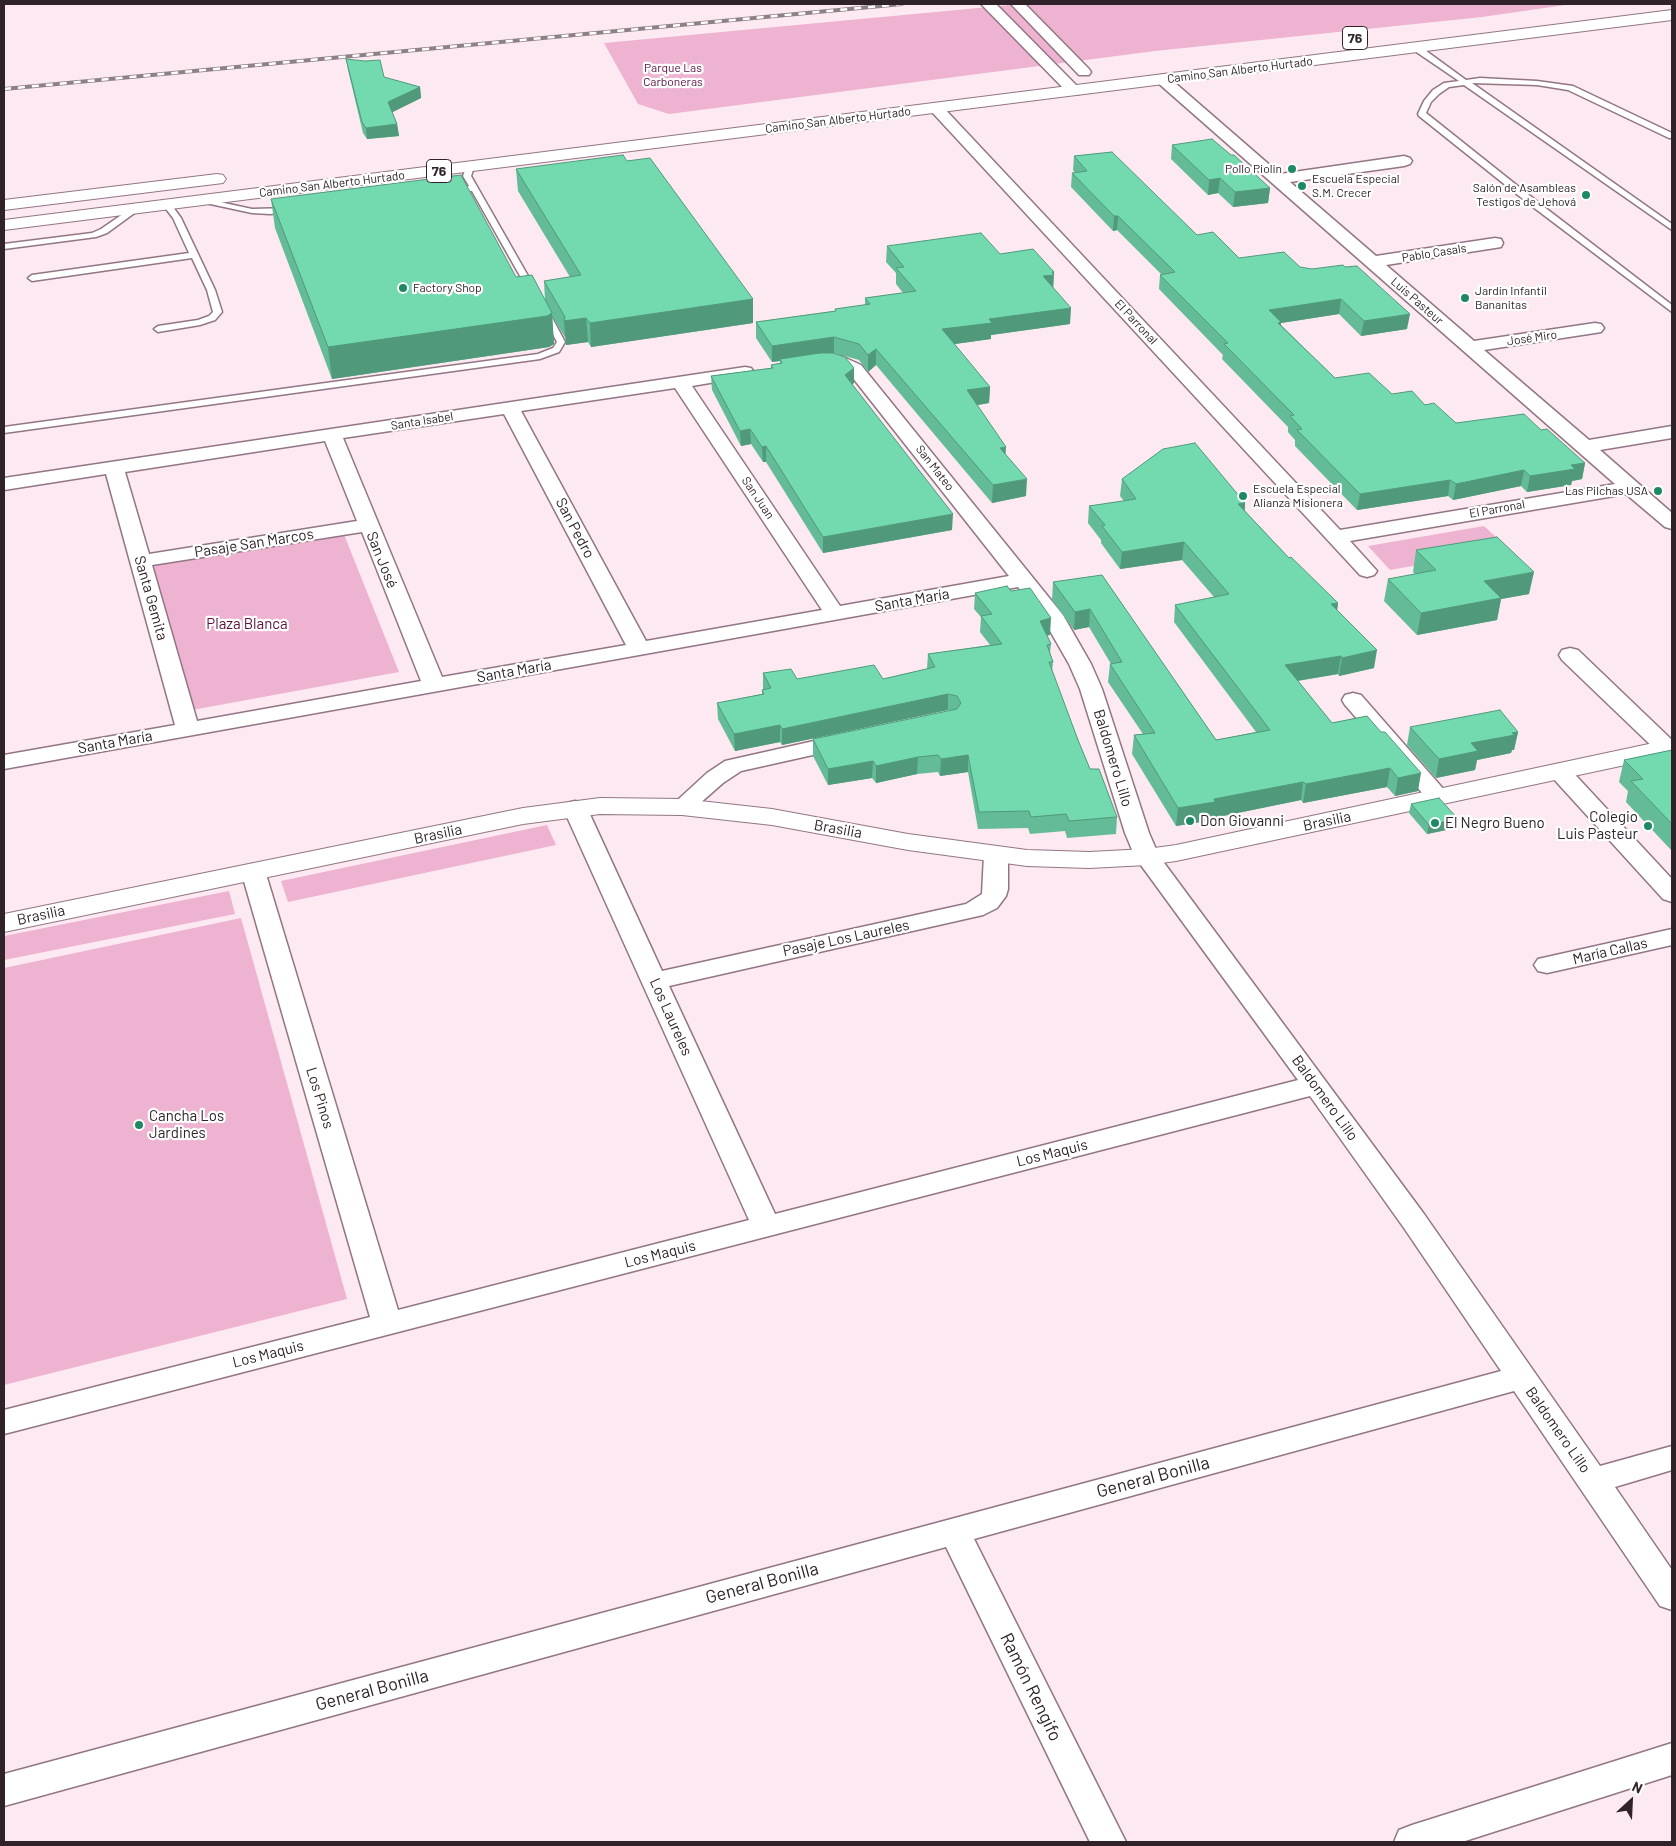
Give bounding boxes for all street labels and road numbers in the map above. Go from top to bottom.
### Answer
road number: 76 [1342,26,1368,49]
street label: Camino San Alberto Hurtado [1166,54,1314,86]
street label: Camino San Alberto Hurtado [764,104,912,136]
road number: 76 [426,160,452,182]
street label: Camino San Alberto Hurtado [258,168,406,200]
street label: Pablo Casals [1401,241,1467,265]
street label: Luis Pasteur [1388,274,1446,328]
street label: El Parronal [1112,297,1160,347]
street label: José Miro [1506,327,1558,349]
street label: Santa Isabel [390,409,454,433]
street label: San Mateo [913,442,957,494]
street label: San Juan [739,474,777,522]
street label: San Pedro [552,495,598,561]
street label: El Parronal [1468,497,1526,521]
street label: Pasaje San Marcos [193,525,315,561]
street label: San José [363,529,401,591]
street label: Santa Gemita [130,554,172,642]
street label: Santa María [873,585,951,615]
street label: Santa María [475,656,553,686]
street label: Baldomero Lillo [1090,707,1136,809]
street label: Santa María [76,727,154,757]
street label: Brasilia [1301,807,1353,835]
street label: Brasilia [813,816,863,842]
street label: Brasilia [412,820,464,848]
street label: Brasilia [15,901,67,929]
street label: Pasaje Los Laureles [781,916,911,960]
street label: María Callas [1571,934,1649,968]
street label: Los Laureles [646,975,696,1059]
street label: Baldomero Lillo [1288,1052,1362,1144]
street label: Los Pinos [302,1065,338,1131]
street label: Los Maquis [1015,1135,1089,1171]
street label: Los Maquis [623,1236,697,1272]
street label: Los Maquis [231,1336,305,1372]
street label: Baldomero Lillo [1522,1383,1594,1477]
street label: General Bonilla [1094,1452,1212,1502]
street label: General Bonilla [703,1558,821,1608]
street label: Ramón Rengifo [995,1629,1067,1745]
street label: General Bonilla [313,1665,431,1715]

